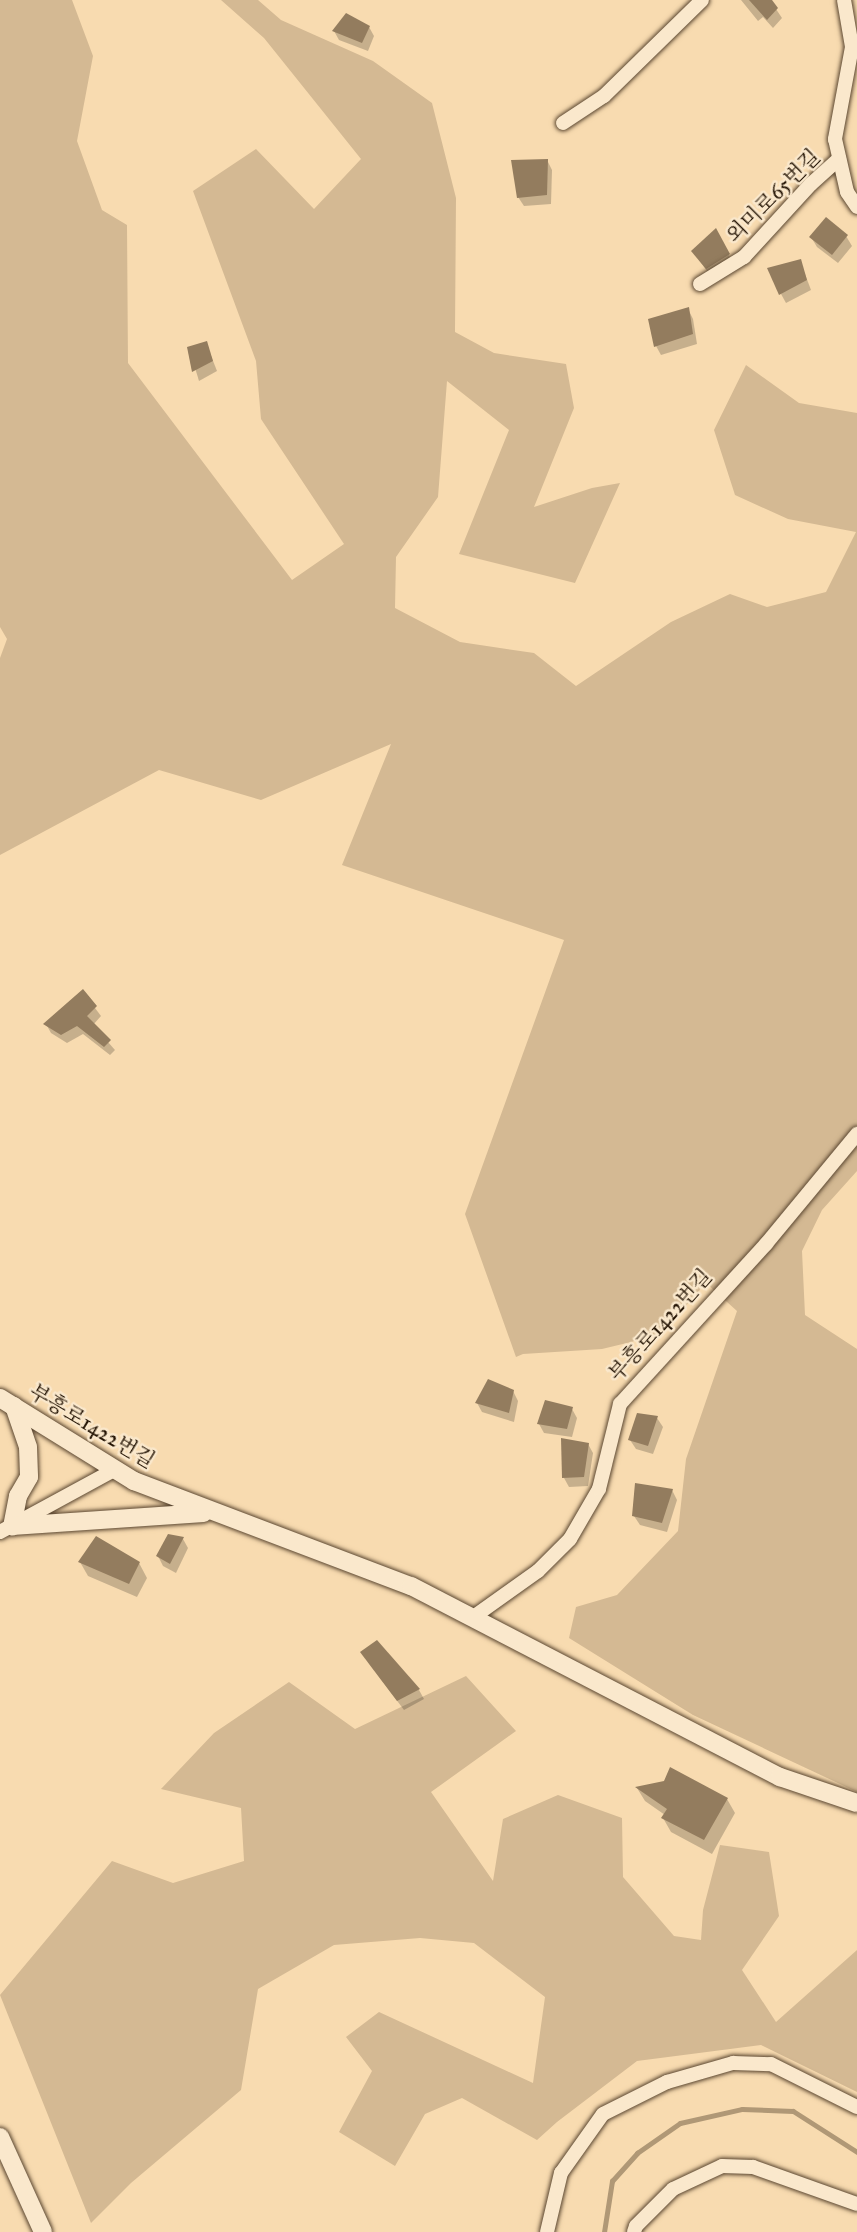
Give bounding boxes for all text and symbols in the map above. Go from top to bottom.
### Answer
street label: 외미로65번길 [721,144,825,248]
street label: 부흥로1422번길 [603,1264,717,1386]
street label: 부흥로1422번길 [25,1379,159,1473]

